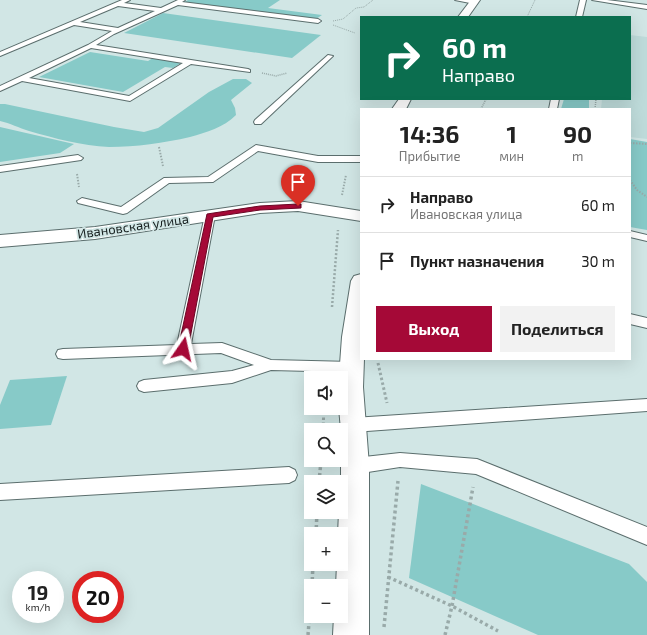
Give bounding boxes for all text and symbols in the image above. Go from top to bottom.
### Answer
text: 60 m [442,30,507,64]
icon: right [376,32,428,84]
text: Направо [442,64,515,86]
text: 14:36 [400,119,459,148]
text: 1 [507,119,517,148]
text: 90 [563,119,592,148]
text: Прибытие [399,148,461,164]
text: мин [499,148,524,164]
text: m [572,148,583,164]
pin [281,165,315,206]
icon: arrive [287,171,309,193]
text: Направо [410,188,473,206]
icon: right [376,194,398,216]
text: 60 m [581,196,615,214]
text: Ивановская улица [410,206,522,222]
street label: Ивановская улица [76,210,190,242]
icon: arrive [376,250,398,272]
text: Пункт назначения [410,252,544,270]
text: 30 m [581,252,615,270]
button: Выход [376,306,492,352]
button: Поделиться [500,306,615,352]
position arrow [162,328,204,370]
map controls [304,371,348,623]
button: sound [304,371,348,415]
button: search [304,423,348,467]
button: layers [304,475,348,519]
button: + [304,527,348,571]
speed limit sign: 20 [72,571,124,623]
button: − [304,579,348,623]
text: 19 [28,580,48,604]
text: km/h [26,601,50,613]

